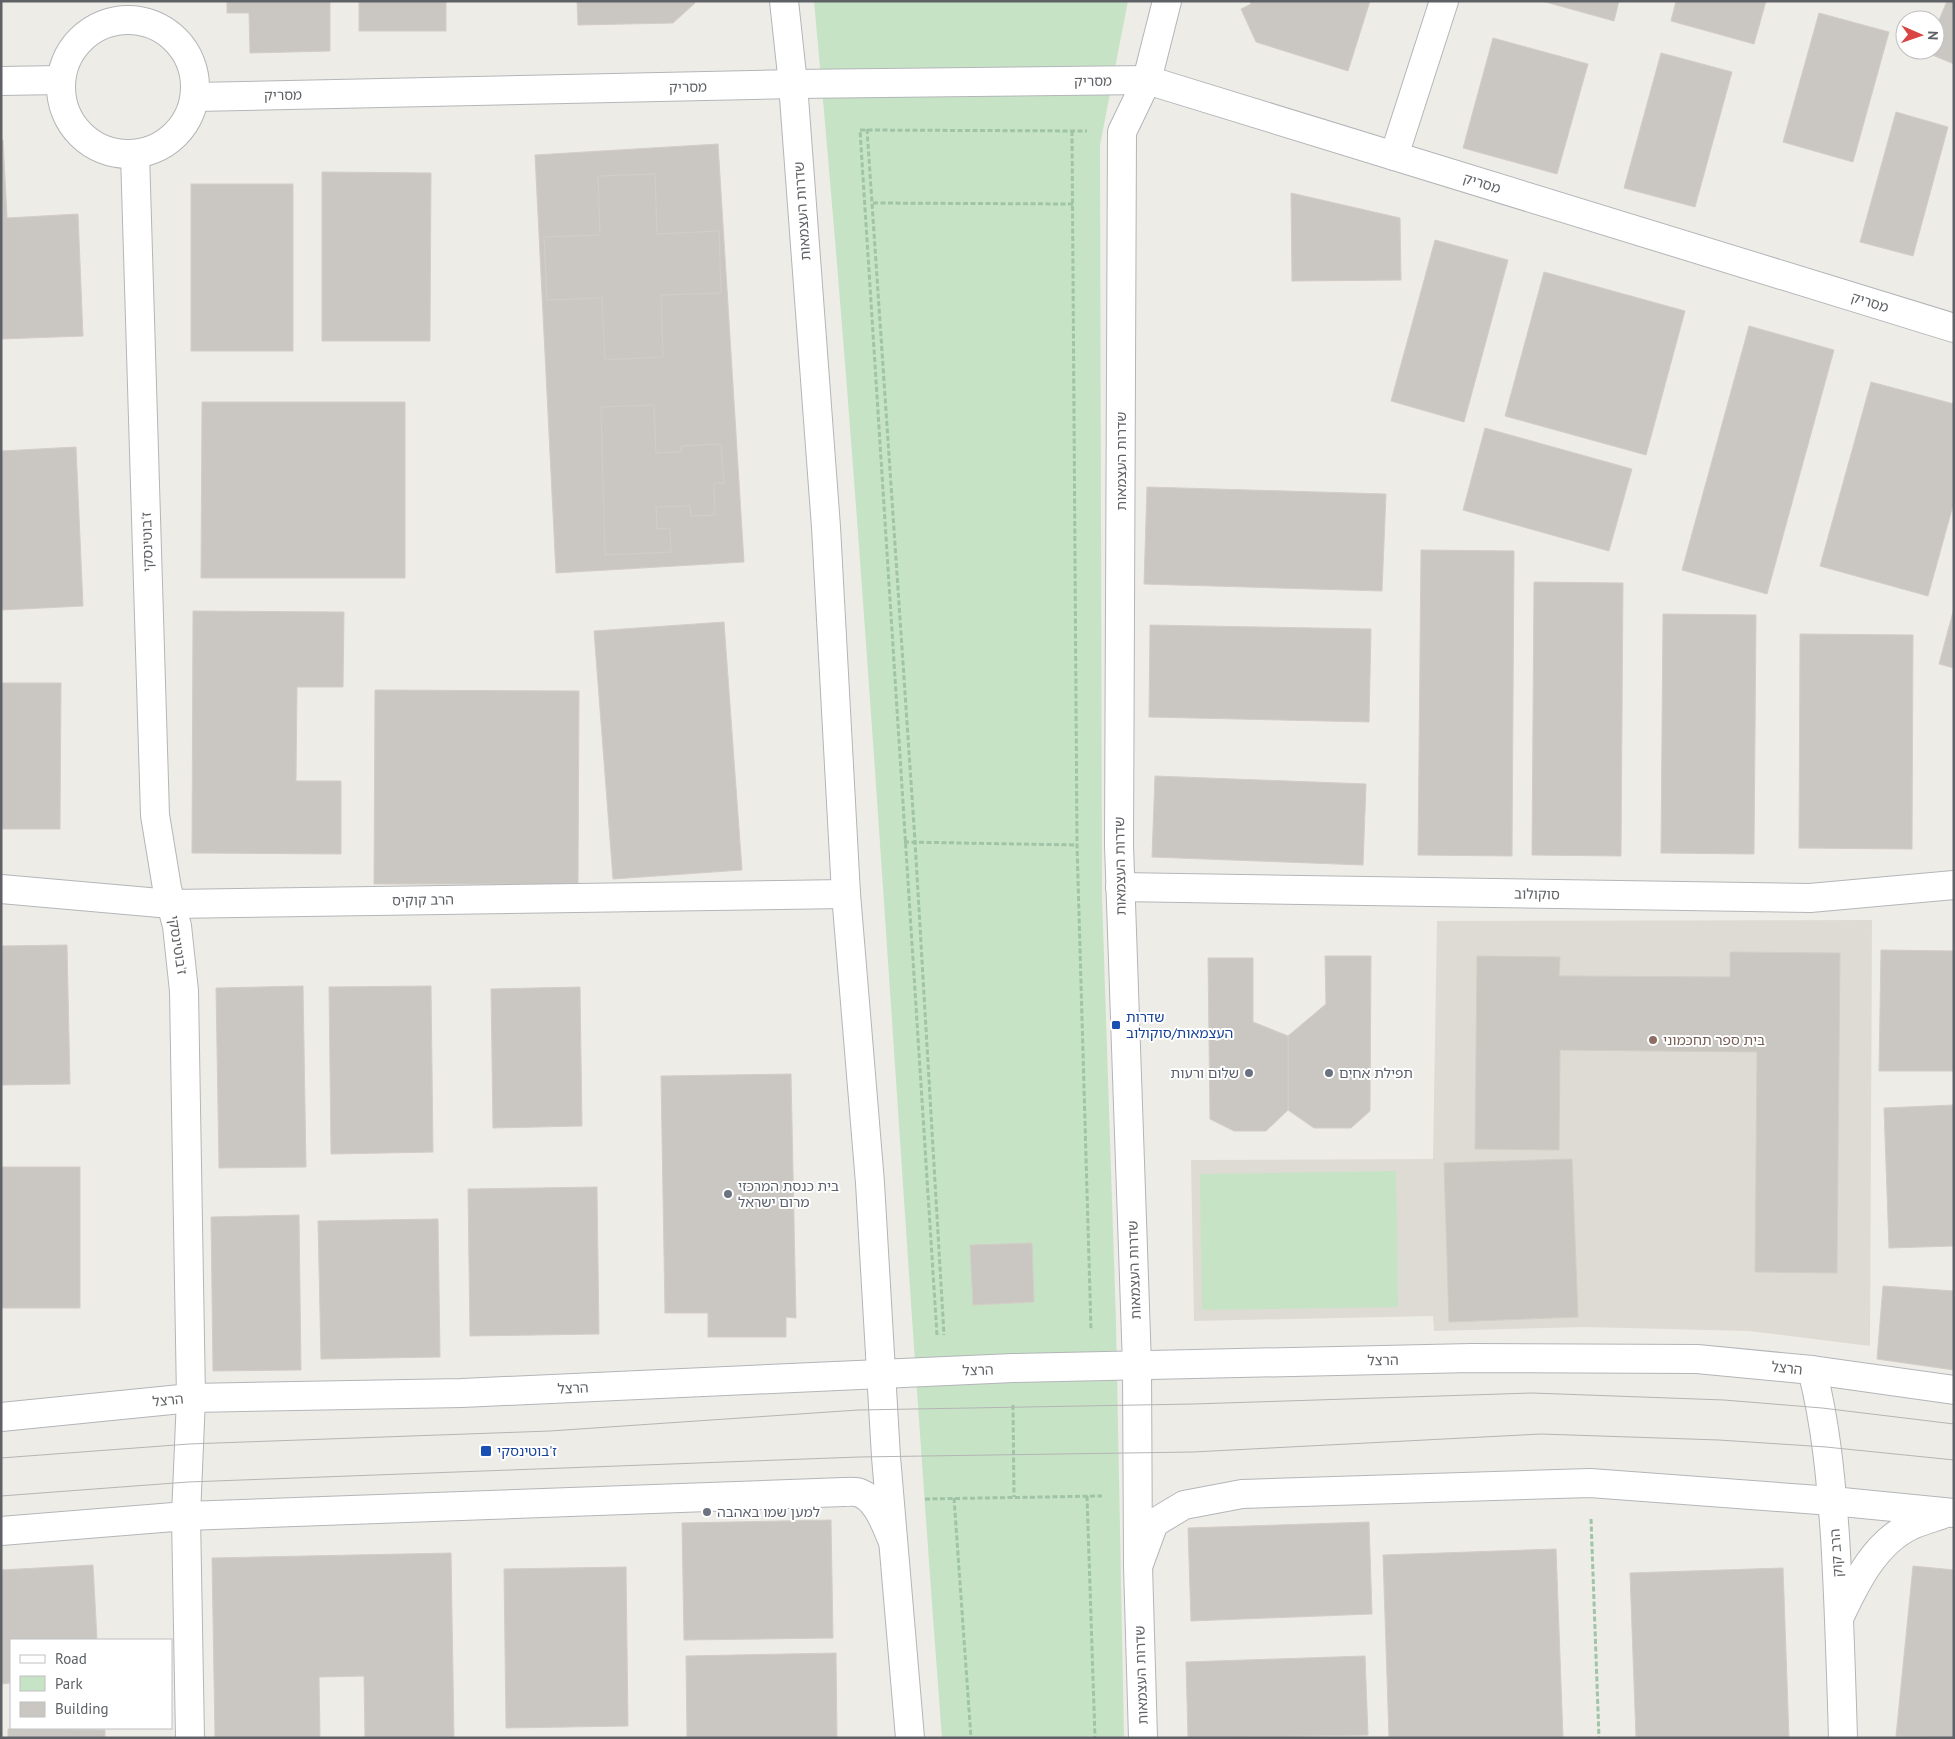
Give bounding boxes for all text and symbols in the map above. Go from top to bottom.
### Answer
north arrow [1895,10,1945,60]
text: N [1924,31,1942,40]
street label: מסריק [1074,72,1112,90]
street label: מסריק [669,78,707,96]
street label: מסריק [264,86,302,104]
street label: שדרות העצמאות [790,161,814,261]
street label: מסריק [1461,169,1503,197]
street label: מסריק [1849,288,1891,316]
street label: שדרות העצמאות [1112,412,1130,510]
street label: ז'בוטינסקי [137,511,157,572]
street label: שדרות העצמאות [1110,816,1130,916]
street label: סוקולוב [1514,885,1560,903]
street label: הרב קוקיס [392,890,454,910]
street label: ז'בוטינסקי [164,914,192,976]
place label: שדרות העצמאות/סוקולוב [1126,1008,1233,1042]
marker: שדרות העצמאות/סוקולוב [1110,1019,1122,1031]
place label: בית ספר תחכמוני [1663,1031,1765,1049]
marker: בית ספר תחכמוני [1647,1034,1659,1046]
place label: שלום ורעות [1171,1064,1239,1082]
place label: תפילת אחים [1339,1064,1413,1082]
marker: שלום ורעות [1243,1067,1255,1079]
marker: תפילת אחים [1323,1067,1335,1079]
place label: בית כנסת המרכזי מרום ישראל [738,1177,839,1211]
marker: בית כנסת המרכזי מרום ישראל [722,1188,734,1200]
street label: שדרות העצמאות [1123,1220,1145,1320]
street label: הרצל [1367,1351,1399,1369]
street label: הרצל [1771,1357,1803,1379]
street label: הרצל [962,1360,994,1380]
street label: הרצל [557,1378,589,1398]
street label: הרצל [152,1389,184,1411]
place label: ז'בוטינסקי [497,1442,557,1460]
marker: ז'בוטינסקי [479,1444,493,1458]
place label: למען שמו באהבה [717,1503,820,1521]
marker: למען שמו באהבה [701,1506,713,1518]
street label: הרב קוק [1825,1528,1847,1578]
street label: שדרות העצמאות [1130,1625,1152,1725]
legend [10,1639,172,1729]
text: Road [55,1649,87,1668]
text: Park [55,1674,83,1693]
text: Building [55,1699,109,1718]

